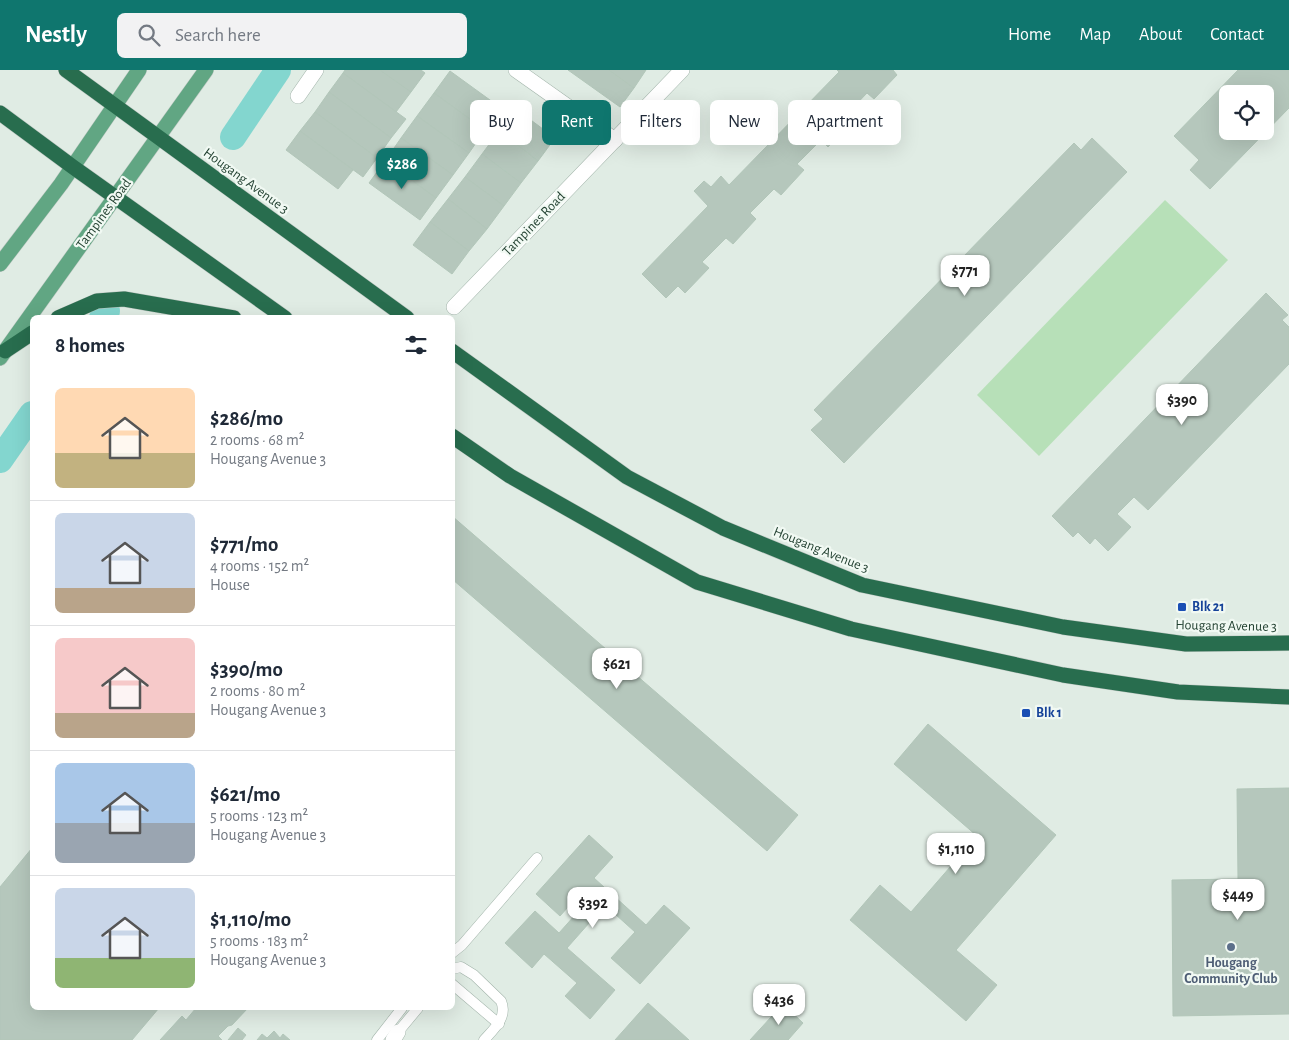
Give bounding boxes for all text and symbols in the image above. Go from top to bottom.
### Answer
search box [117,13,467,58]
icon: search [135,21,163,49]
text: Nestly [25,23,87,47]
text: Search here [175,26,261,45]
text: Home [1008,26,1051,44]
text: Map [1079,26,1111,44]
text: About [1139,26,1182,44]
text: Contact [1210,26,1264,44]
map controls [1219,85,1274,140]
button: locate [1219,85,1274,140]
chip: Buy [470,100,532,145]
chip: Rent [542,100,611,145]
chip: Filters [621,100,700,145]
chip: New [710,100,778,145]
chip: Apartment [788,100,901,145]
street label: Hougang Avenue 3 [201,146,291,217]
pin: $286 [372,148,432,190]
text: $286 [387,156,417,172]
street label: Tampines Road [74,176,134,252]
street label: Tampines Road [500,189,568,259]
pin: $771 [935,254,995,297]
text: $771 [952,263,978,279]
icon: filters [402,331,430,359]
text: 8 homes [55,335,125,356]
pin: $390 [1152,384,1212,426]
text: $390 [1167,392,1197,408]
icon: home [95,408,155,468]
text: $286/mo [210,408,283,429]
text: 2 rooms · 68 m² [210,432,304,448]
text: Hougang Avenue 3 [210,451,326,467]
street label: Hougang Avenue 3 [771,524,871,576]
icon: home [95,533,155,593]
text: $771/mo [210,534,278,555]
text: 4 rooms · 152 m² [210,558,309,574]
text: House [210,577,250,593]
place label: Blk 21 [1192,600,1224,614]
marker: Blk 21 [1176,601,1188,613]
street label: Hougang Avenue 3 [1175,618,1277,634]
pin: $621 [587,648,647,690]
text: $621 [603,656,631,672]
icon: home [95,658,155,718]
text: $390/mo [210,659,283,680]
text: 2 rooms · 80 m² [210,683,305,699]
text: Hougang Avenue 3 [210,702,326,718]
place label: Blk 1 [1036,706,1062,720]
marker: Blk 1 [1020,707,1032,719]
icon: home [95,783,155,843]
text: $621/mo [210,784,280,805]
text: 5 rooms · 123 m² [210,808,308,824]
text: Hougang Avenue 3 [210,827,326,843]
pin: $1,110 [915,832,997,875]
text: $1,110 [938,841,974,857]
pin: $449 [1208,878,1268,921]
pin: $392 [563,886,623,929]
text: $449 [1222,887,1254,903]
text: $392 [578,895,608,911]
icon: home [95,908,155,968]
text: $1,110/mo [210,909,291,930]
text: 5 rooms · 183 m² [210,933,308,949]
marker: Hougang Community Club [1225,941,1237,953]
text: Hougang Avenue 3 [210,952,326,968]
place label: Hougang Community Club [1184,956,1278,986]
pin: $436 [749,984,809,1026]
text: $436 [764,992,794,1008]

